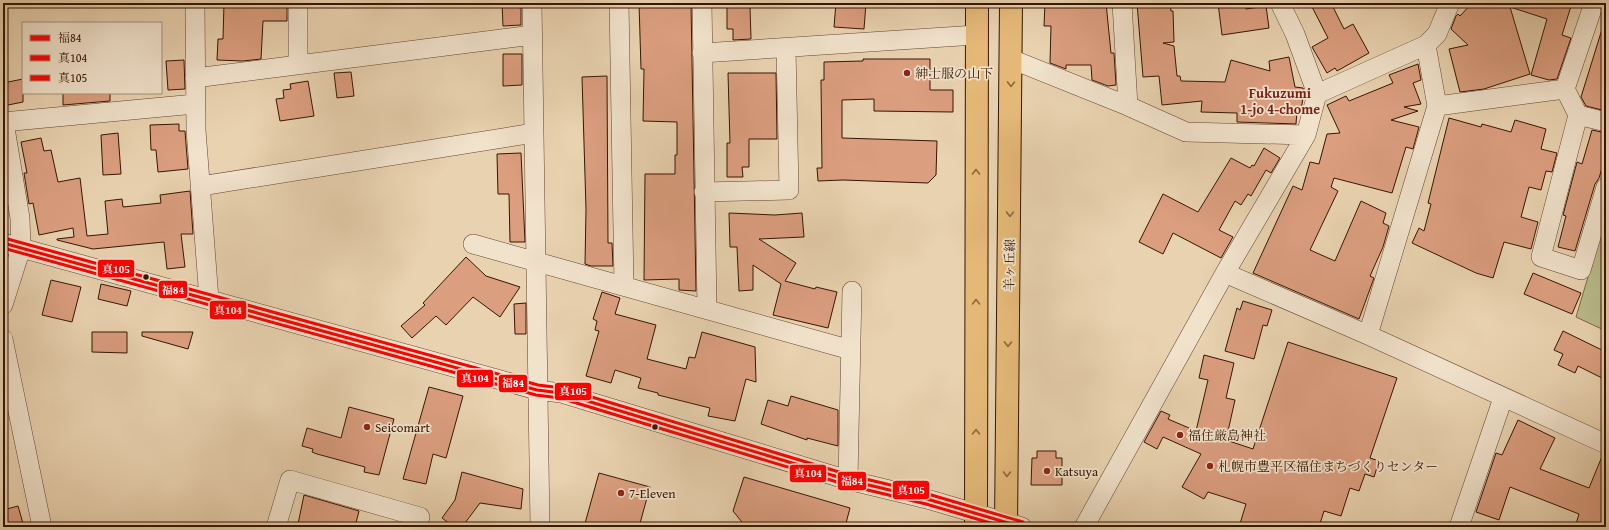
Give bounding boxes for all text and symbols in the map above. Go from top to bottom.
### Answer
legend [22,22,162,94]
text: 福84 [58,29,82,46]
text: 真104 [58,49,88,66]
place label: 紳士服の山下 [915,64,993,83]
marker: 紳士服の山下 [902,68,912,78]
text: 真105 [58,69,88,86]
one-way arrow [1007,81,1015,87]
district label: Fukuzumi 1-jo 4-chome [1240,83,1320,119]
one-way arrow [972,169,980,175]
one-way arrow [1006,211,1014,217]
street label: 羊ヶ丘線 [1000,239,1019,291]
line badge: 真105 [97,259,135,278]
text: 真105 [102,261,130,277]
unlabelled marker [141,272,151,282]
line badge: 福84 [158,280,188,299]
text: 福84 [162,282,184,298]
one-way arrow [972,299,980,305]
line badge: 真104 [209,300,247,320]
text: 真104 [214,302,242,318]
one-way arrow [1004,341,1013,347]
line badge: 真104 [456,369,494,388]
text: 真104 [461,370,489,386]
line badge: 福84 [498,374,528,393]
text: 福84 [502,375,524,391]
line badge: 真105 [554,382,592,401]
text: 真105 [559,383,587,399]
place label: Seicomart [375,418,431,437]
marker: Seicomart [362,422,372,432]
unlabelled marker [650,422,660,432]
place label: 福住厳島神社 [1188,426,1266,445]
one-way arrow [972,429,980,435]
marker: 福住厳島神社 [1175,430,1185,440]
place label: 札幌市豊平区福住まちづくりセンター [1218,457,1438,476]
marker: 札幌市豊平区福住まちづくりセンター [1205,461,1215,471]
place label: Katsuya [1055,462,1099,481]
line badge: 真104 [789,464,827,483]
text: 真104 [794,465,822,481]
marker: Katsuya [1042,466,1052,476]
line badge: 福84 [837,471,867,491]
one-way arrow [1003,471,1011,477]
text: 福84 [841,473,863,489]
line badge: 真105 [892,480,930,500]
text: 真105 [897,482,925,498]
place label: 7-Eleven [629,484,676,503]
marker: 7-Eleven [616,488,626,498]

